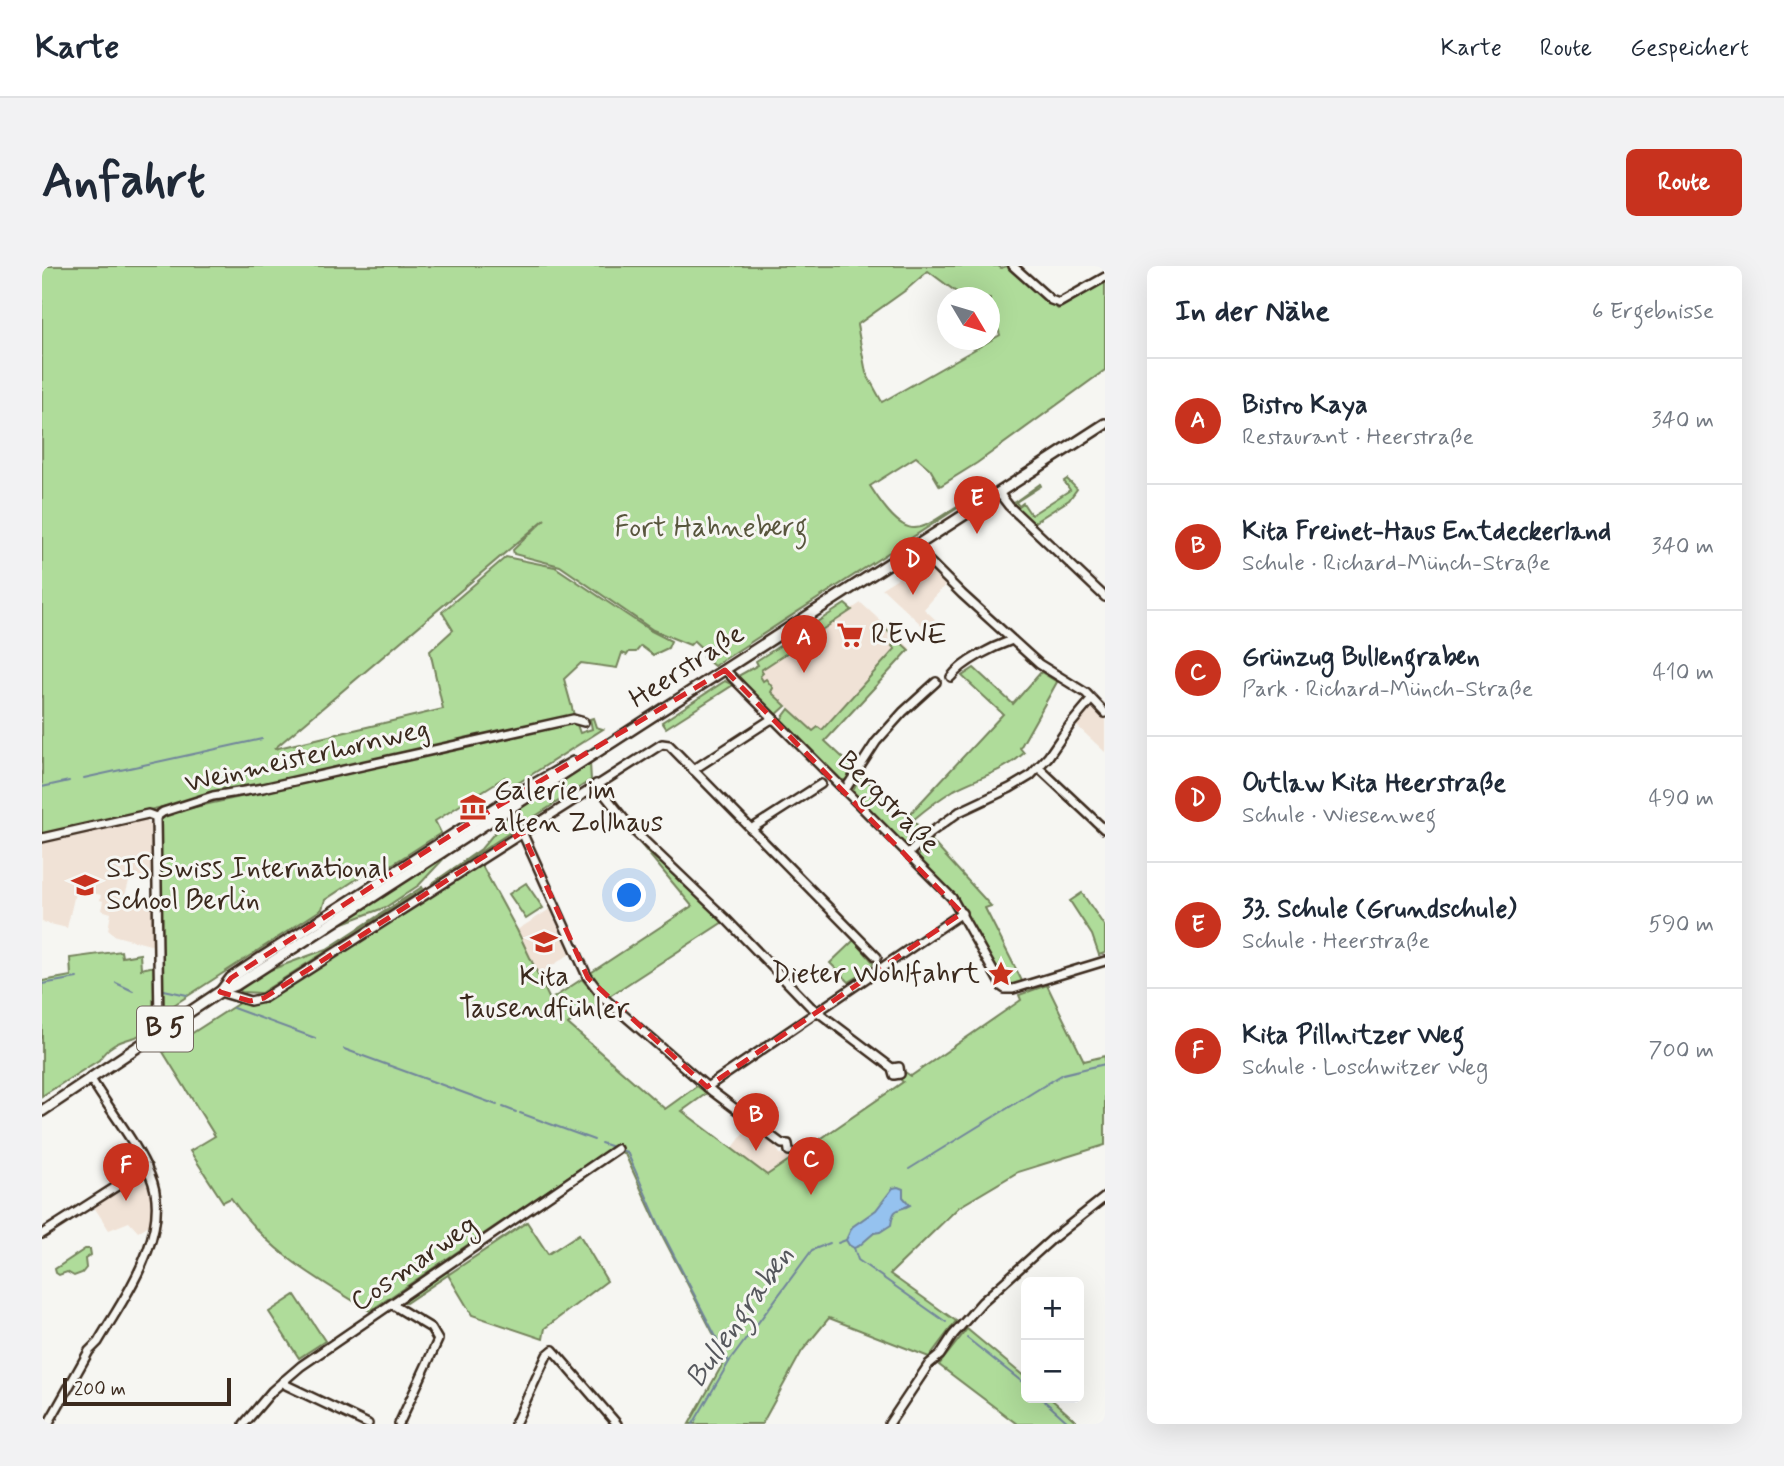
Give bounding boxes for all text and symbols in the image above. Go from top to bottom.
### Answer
text: Karte [35,26,119,70]
text: Karte [1440,33,1502,64]
text: Route [1540,33,1592,64]
text: Gespeichert [1630,33,1749,64]
button: Route [1626,149,1742,216]
text: Anfahrt [42,150,205,215]
north arrow [937,287,1000,350]
text: In der Nähe [1175,292,1330,331]
text: 6 Ergebnisse [1592,297,1714,327]
text: Bistro Kaya [1242,389,1368,423]
text: A [1190,406,1206,436]
text: 340 m [1651,406,1714,436]
text: Restaurant · Heerstraße [1242,423,1474,453]
pin: E [954,476,1000,534]
park label: Fort Hahneberg [614,510,808,550]
text: Kita Freinet-Haus Entdeckerland [1242,515,1611,549]
text: B [1191,532,1205,562]
text: 340 m [1651,532,1714,562]
pin: D [890,537,936,595]
text: Schule · Richard-Münch-Straße [1242,549,1550,579]
pin: A [781,615,827,673]
street label: Heerstraße [622,616,752,718]
place label: REWE [871,617,947,654]
supermarket icon: REWE [835,620,865,650]
text: Grünzug Bullengraben [1242,641,1480,675]
text: C [1190,658,1206,688]
text: 410 m [1652,658,1714,688]
text: Park · Richard-Münch-Straße [1242,675,1533,705]
street label: Weinmeisterhornweg [181,711,433,803]
street label: Bergstraße [827,743,948,864]
text: Outlaw Kita Heerstraße [1242,767,1506,801]
place label: Galerie im alten Zollhaus [494,773,663,842]
text: D [1190,784,1206,814]
text: 490 m [1649,784,1714,814]
museum icon: Galerie im alten Zollhaus [458,792,488,822]
text: Schule · Wiesenweg [1242,801,1436,831]
place label: SIS Swiss International School Berlin [106,851,388,920]
school or university icon: SIS Swiss International School Berlin [70,870,100,900]
your location [612,878,646,912]
text: 33. Schule (Grundschule) [1242,893,1517,927]
text: E [1191,910,1205,940]
text: 590 m [1648,910,1714,940]
school or university icon: Kita Tausendfühler [529,927,559,957]
text: Schule · Heerstraße [1242,927,1430,957]
place label: Dieter Wohlfahrt [771,956,981,993]
place label: Kita Tausendfühler [459,959,630,1028]
place icon: Dieter Wohlfahrt [986,959,1016,989]
road number: B 5 [137,1006,193,1052]
text: Kita Pillnitzer Weg [1242,1019,1464,1053]
text: F [1192,1036,1204,1066]
text: 700 m [1649,1036,1714,1066]
text: Schule · Loschwitzer Weg [1242,1053,1488,1083]
pin: B [733,1093,779,1151]
pin: C [788,1137,834,1195]
pin: F [103,1143,149,1201]
street label: Cosmarweg [344,1207,486,1323]
water label: Bullengraben [677,1238,806,1398]
map controls [1021,1277,1084,1403]
button: + [1021,1277,1084,1340]
button: − [1021,1340,1084,1403]
scale bar [63,1375,231,1407]
text: 200 m [74,1377,126,1402]

